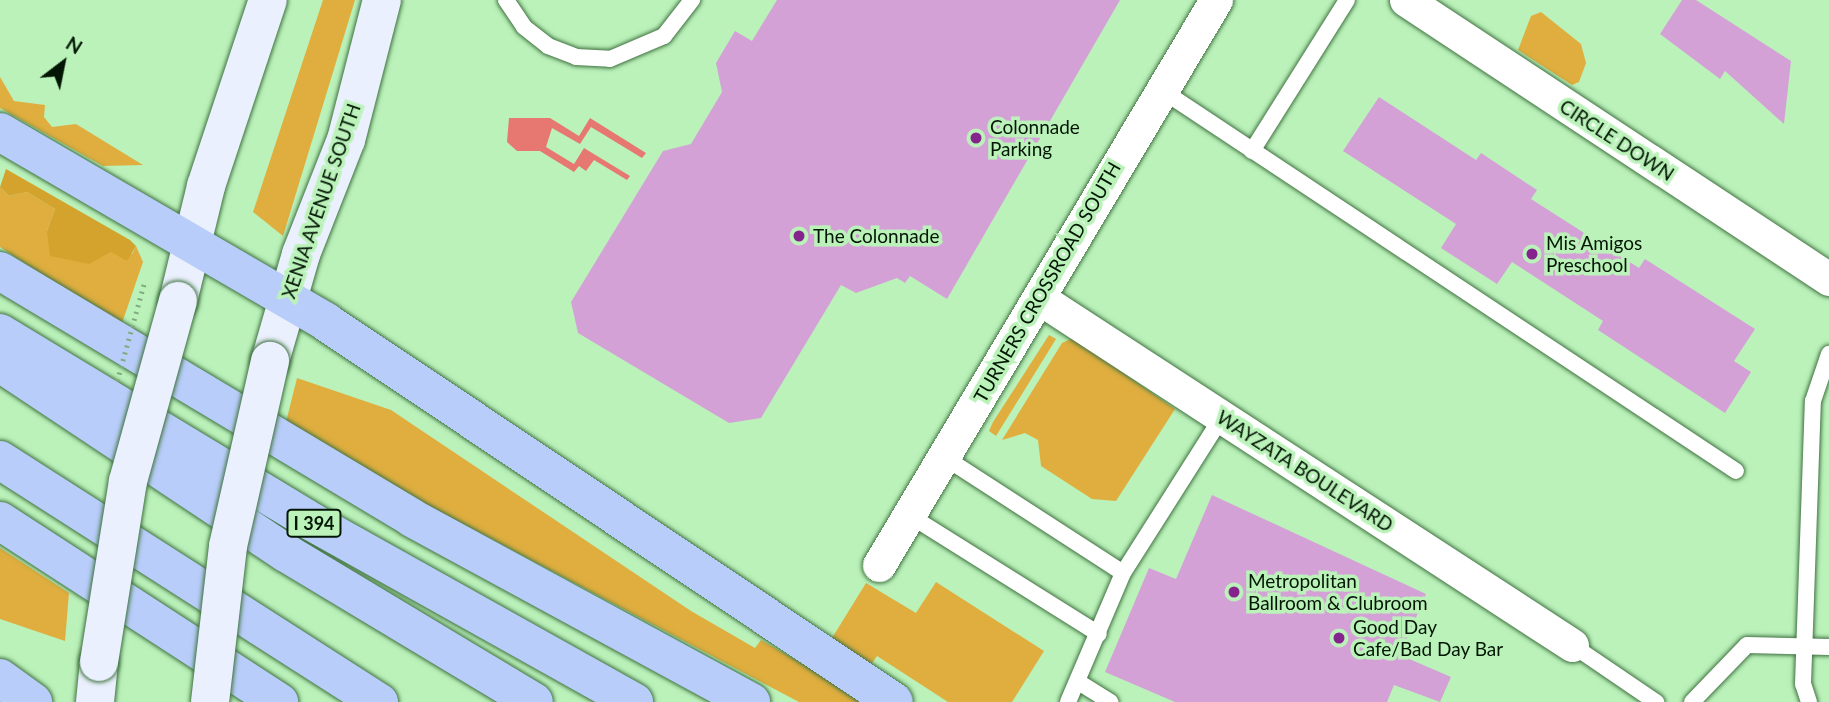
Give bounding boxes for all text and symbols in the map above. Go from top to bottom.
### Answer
north arrow [28,28,98,98]
text: N [62,31,87,58]
street label: CIRCLE DOWN [1556,95,1678,185]
street label: XENIA AVENUE SOUTH [277,100,365,302]
place label: Colonnade Parking [990,116,1080,160]
marker: Colonnade Parking [968,130,984,146]
street label: TURNERS CROSSROAD SOUTH [969,158,1125,406]
place label: The Colonnade [813,225,939,247]
marker: The Colonnade [791,228,807,244]
place label: Mis Amigos Preschool [1546,232,1643,276]
marker: Mis Amigos Preschool [1524,246,1540,262]
street label: WAYZATA BOULEVARD [1212,405,1398,537]
road number: I 394 [286,508,342,538]
place label: Metropolitan Ballroom & Clubroom [1248,570,1428,614]
marker: Metropolitan Ballroom & Clubroom [1226,584,1242,600]
place label: Good Day Cafe/Bad Day Bar [1353,616,1504,660]
marker: Good Day Cafe/Bad Day Bar [1331,630,1347,646]

